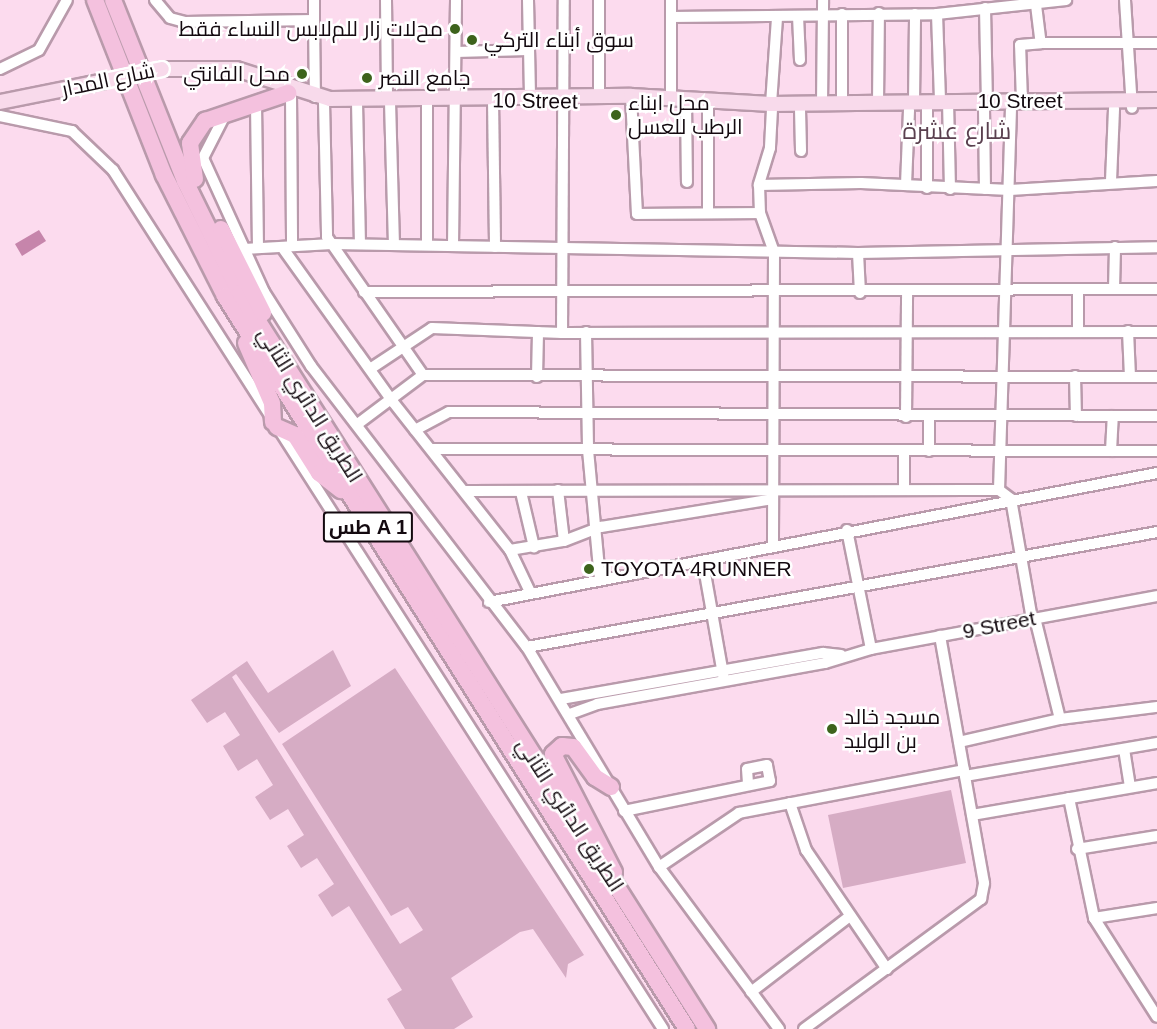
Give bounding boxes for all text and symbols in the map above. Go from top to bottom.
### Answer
place label: محﻻت زار للمﻻبس النساء فقط [179,16,443,42]
marker: محﻻت زار للمﻻبس النساء فقط [448,22,462,36]
place label: سوق أبناء التركي [484,27,634,53]
marker: سوق أبناء التركي [465,33,479,47]
street label: شارع المدار [59,58,157,102]
place label: محل الفانتي [183,61,290,87]
place label: جامع النصر [379,65,471,91]
marker: محل الفانتي [295,67,309,81]
marker: جامع النصر [360,71,374,85]
street label: 10 Street [492,88,578,114]
street label: 10 Street [977,88,1063,114]
place label: محل ابناء الرطب للعسل [628,90,743,140]
marker: محل ابناء الرطب للعسل [609,108,623,122]
district label: شارع عشرة [903,117,1011,145]
street label: الطريق الدائري الثاني [252,323,368,487]
road number: طس A 1 [322,510,415,544]
place label: TOYOTA 4RUNNER [601,556,793,582]
marker: TOYOTA 4RUNNER [582,562,596,576]
street label: 9 Street [961,606,1037,644]
place label: مسجد خالد بن الوليد [844,704,940,754]
marker: مسجد خالد بن الوليد [825,722,839,736]
street label: الطريق الدائري الثاني [511,733,629,897]

